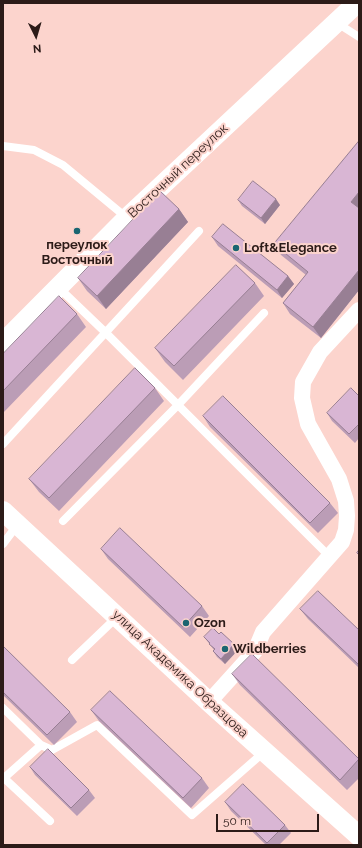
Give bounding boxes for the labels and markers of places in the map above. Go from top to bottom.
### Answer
marker: переулок Восточный [72,226,82,236]
place label: переулок Восточный [41,237,113,268]
place label: Loft&Elegance [244,240,337,256]
marker: Loft&Elegance [231,243,241,253]
place label: Ozon [194,615,226,631]
marker: Ozon [181,618,191,628]
place label: Wildberries [233,641,306,657]
marker: Wildberries [220,644,230,654]

